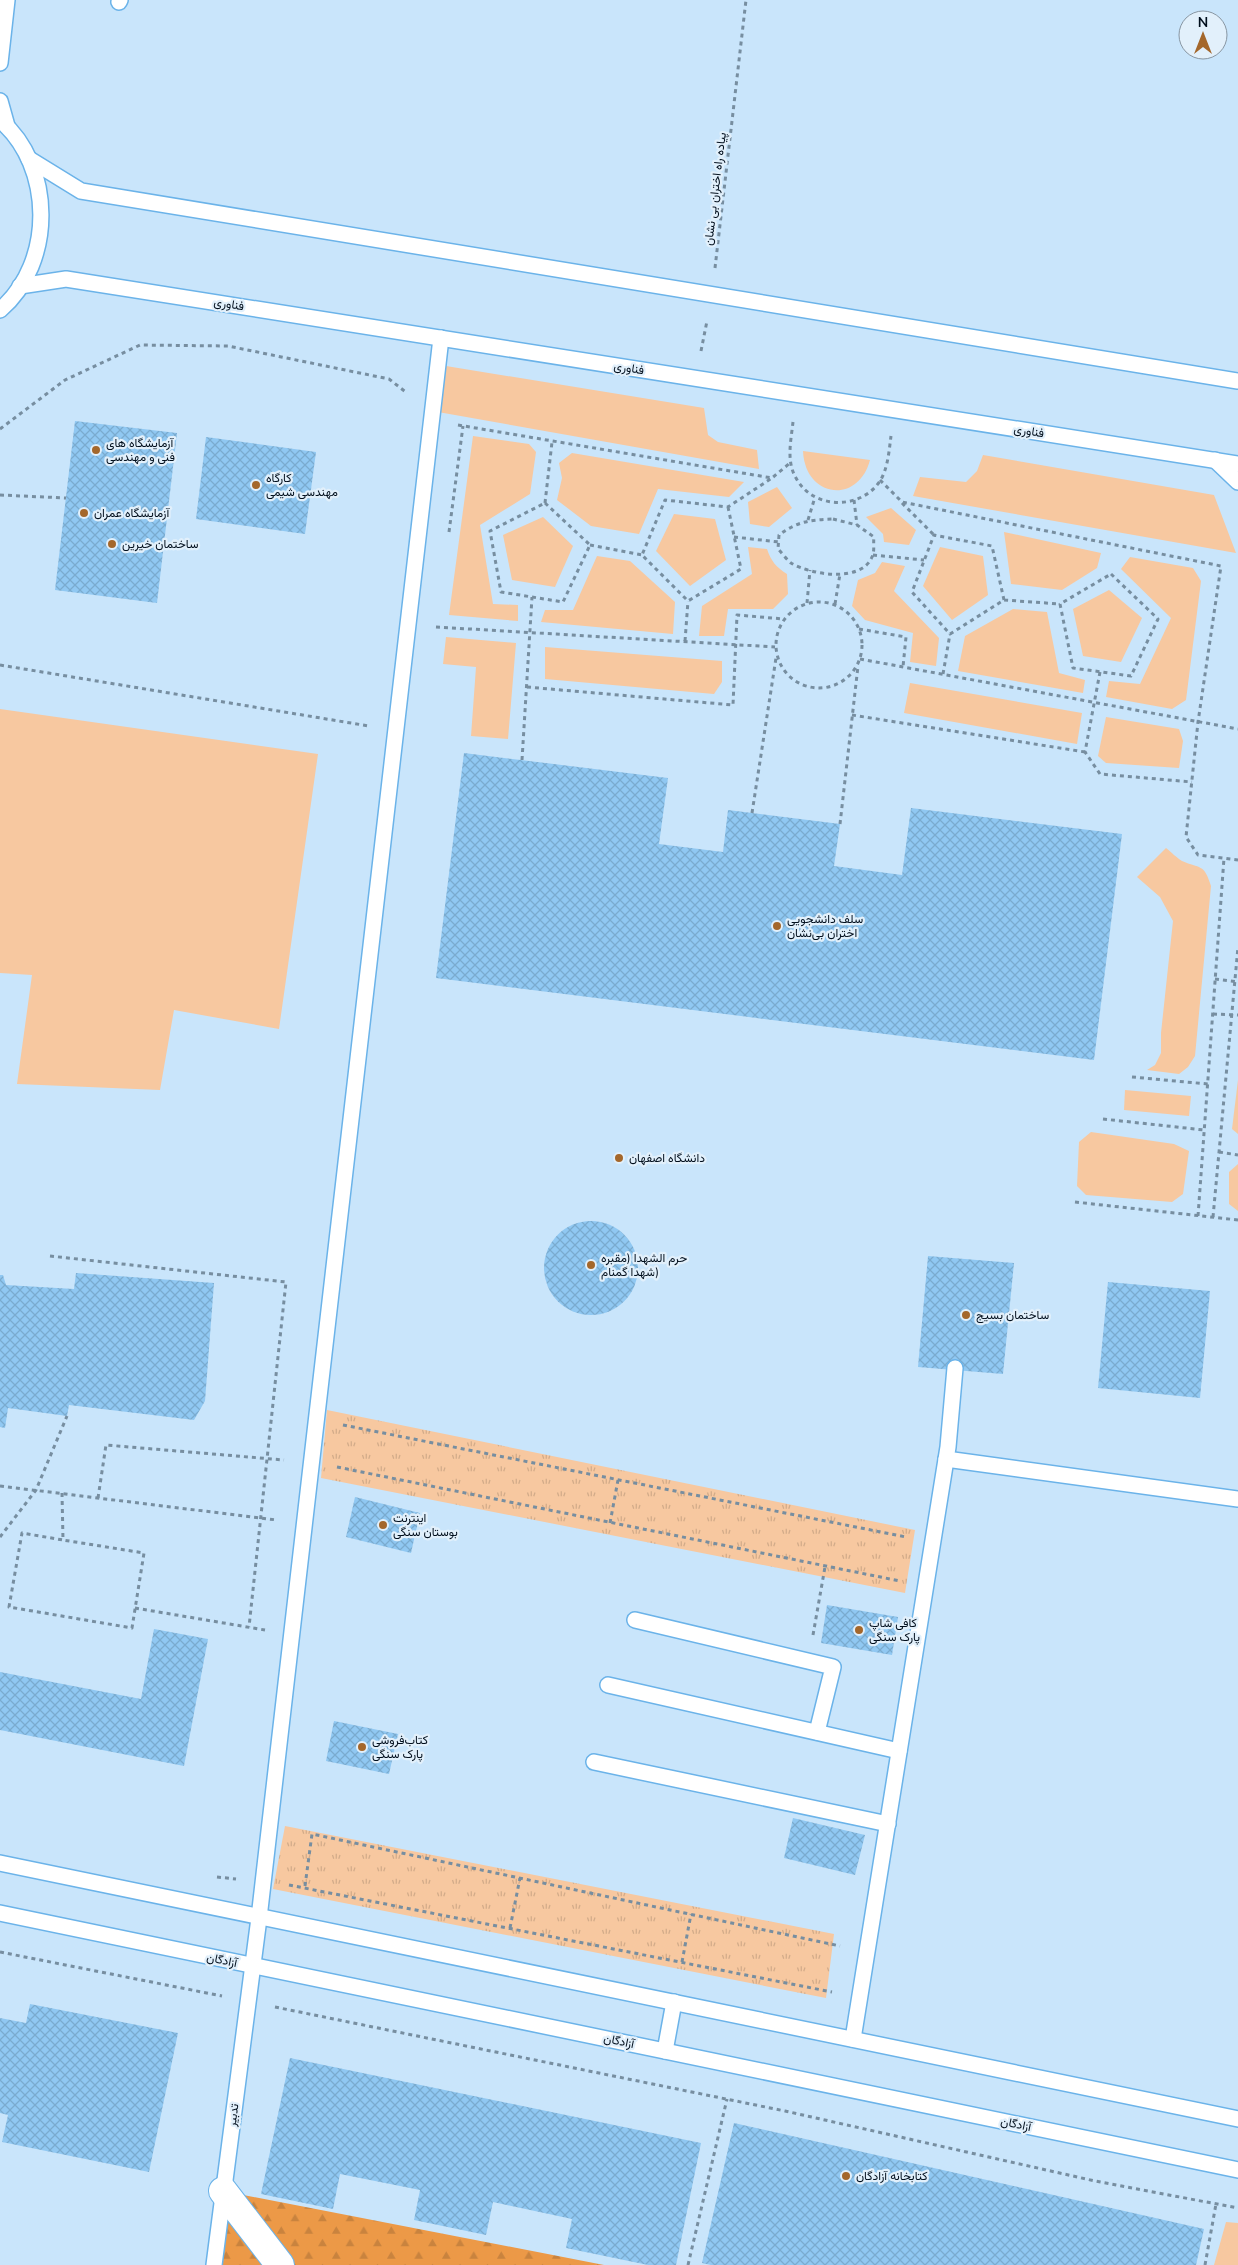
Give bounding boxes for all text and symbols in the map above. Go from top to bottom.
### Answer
north arrow [1178,10,1228,60]
text: N [1198,13,1208,32]
street label: پیاده راه اختران بی نشان [700,131,730,247]
street label: فناوری [213,294,245,314]
street label: فناوری [613,358,645,378]
street label: فناوری [1013,421,1045,441]
place label: آزمایشگاه های فنی و مهندسی [106,435,175,465]
marker: آزمایشگاه های فنی و مهندسی [90,444,102,456]
place label: کارگاه مهندسی شیمی [266,470,338,500]
marker: کارگاه مهندسی شیمی [250,479,262,491]
place label: آزمایشگاه عمران [94,505,170,521]
marker: آزمایشگاه عمران [78,507,90,519]
place label: ساختمان خیرین [122,536,198,552]
marker: ساختمان خیرین [106,538,118,550]
place label: سلف دانشجویی اختران بی‌نشان [787,911,863,941]
marker: سلف دانشجویی اختران بی‌نشان [771,920,783,932]
place label: دانشگاه اصفهان [629,1150,705,1166]
marker: دانشگاه اصفهان [613,1152,625,1164]
place label: حرم الشهدا (مقبره شهدا گمنام) [601,1250,687,1280]
marker: حرم الشهدا (مقبره شهدا گمنام) [585,1259,597,1271]
place label: ساختمان بسیج [976,1307,1049,1324]
marker: ساختمان بسیج [960,1309,972,1321]
place label: اینترنت بوستان سنگی [393,1510,458,1540]
marker: اینترنت بوستان سنگی [377,1519,389,1531]
place label: کافی شاپ پارک سنگی [869,1615,920,1645]
marker: کافی شاپ پارک سنگی [853,1624,865,1636]
place label: کتاب‌فروشی پارک سنگی [372,1732,428,1762]
marker: کتاب‌فروشی پارک سنگی [356,1741,368,1753]
street label: آزادگان [205,1949,240,1971]
street label: آزادگان [602,2030,637,2052]
street label: تدبیر [224,2102,242,2128]
street label: آزادگان [999,2113,1034,2135]
place label: کتابخانه آزادگان [856,2168,928,2184]
marker: کتابخانه آزادگان [840,2170,852,2182]

